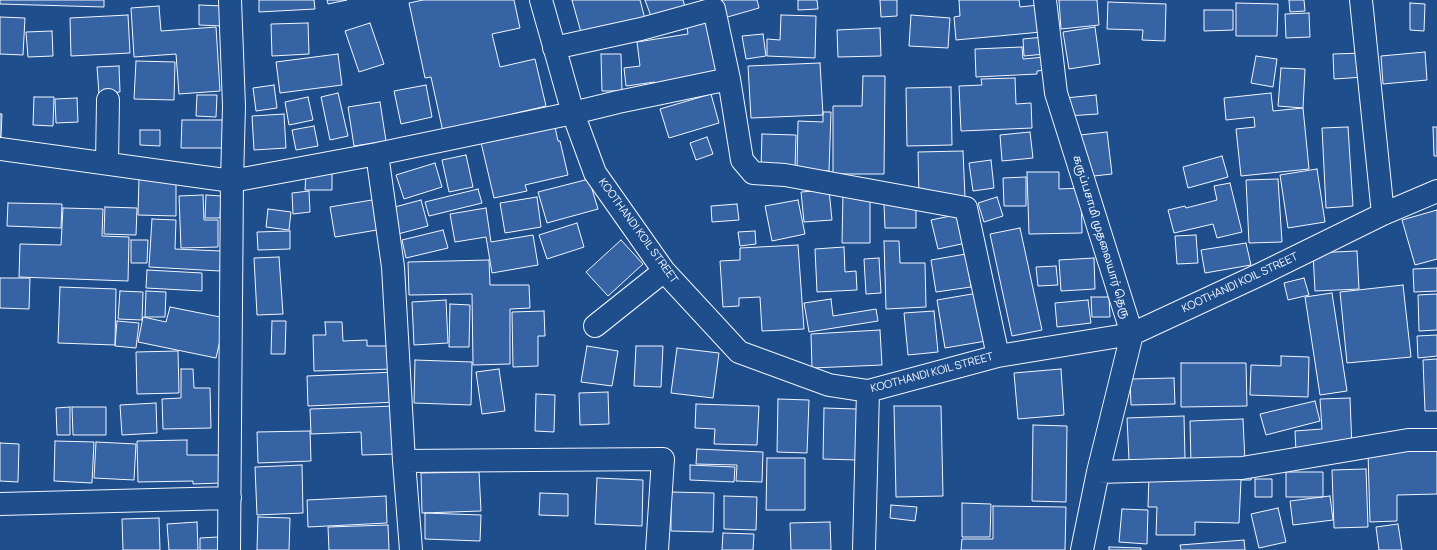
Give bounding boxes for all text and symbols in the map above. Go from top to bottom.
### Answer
street label: கருப்பசாமி முதலையார் தெரு [1070,154,1132,320]
street label: KOOTHANDI KOIL STREET [595,176,681,286]
street label: KOOTHANDI KOIL STREET [1180,250,1300,316]
street label: KOOTHANDI KOIL STREET [869,350,995,396]

